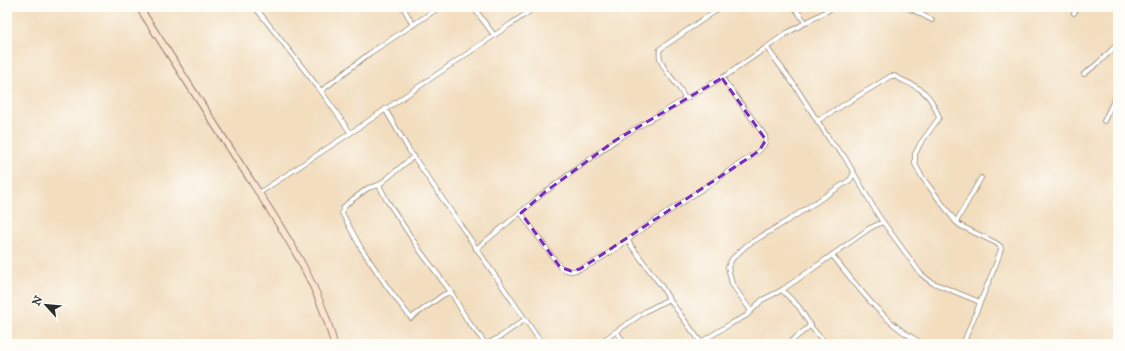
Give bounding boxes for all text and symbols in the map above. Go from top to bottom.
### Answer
north arrow [26,285,66,325]
text: N [30,293,46,308]

